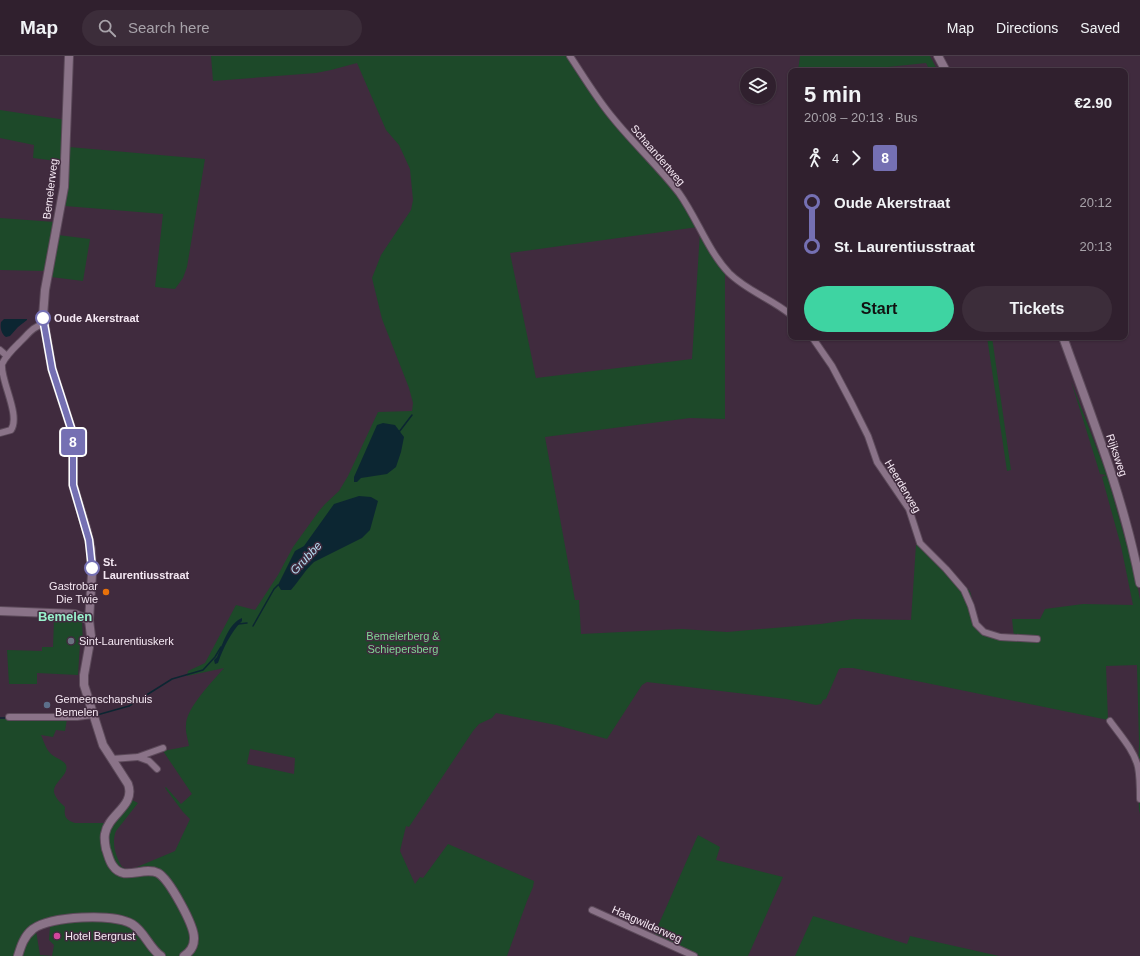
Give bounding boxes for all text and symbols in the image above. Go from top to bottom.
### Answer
search box [82,10,362,46]
text: Map [20,17,58,38]
icon: search [96,17,118,39]
text: Search here [128,19,210,36]
text: Map [947,20,974,36]
text: Directions [996,20,1058,36]
text: Saved [1080,20,1120,36]
map controls [740,68,776,104]
button: layers [740,68,776,104]
text: 5 min [804,82,861,107]
text: €2.90 [1074,94,1112,111]
text: 20:08 – 20:13 · Bus [804,110,917,125]
street label: Schaandertweg [628,122,688,188]
icon: walk [804,147,826,169]
icon: forward [845,147,867,169]
text: 8 [881,150,889,166]
text: 4 [832,151,839,166]
street label: Bemelerweg [40,158,60,220]
text: Oude Akerstraat [834,194,950,211]
text: 20:12 [1079,195,1112,210]
text: St. Laurentiusstraat [834,238,975,255]
text: 20:13 [1079,239,1112,254]
button: Start [804,286,954,332]
button: Tickets [962,286,1112,332]
marker: Oude Akerstraat [35,310,51,326]
place label: Oude Akerstraat [54,312,140,324]
line badge: 8 [60,429,86,455]
street label: Rijksweg [1104,432,1130,478]
text: 8 [69,434,77,450]
street label: Heerderweg [882,457,924,515]
water label: Grubbe [287,538,325,577]
place label: St. Laurentiusstraat [103,556,190,581]
marker: St. Laurentiusstraat [84,560,100,576]
place label: Gastrobar Die Twie [49,580,98,605]
marker: Gastrobar Die Twie [101,587,111,597]
district label: Bemelen [38,609,92,624]
park label: Bemelerberg & Schiepersberg [366,630,440,655]
place label: Sint-Laurentiuskerk [79,635,174,647]
marker: Sint-Laurentiuskerk [66,636,76,646]
place label: Gemeenschapshuis Bemelen [55,693,153,718]
marker: Gemeenschapshuis Bemelen [42,700,52,710]
street label: Haagwilderweg [610,903,684,945]
place label: Hotel Bergrust [65,930,135,942]
marker: Hotel Bergrust [52,931,62,941]

